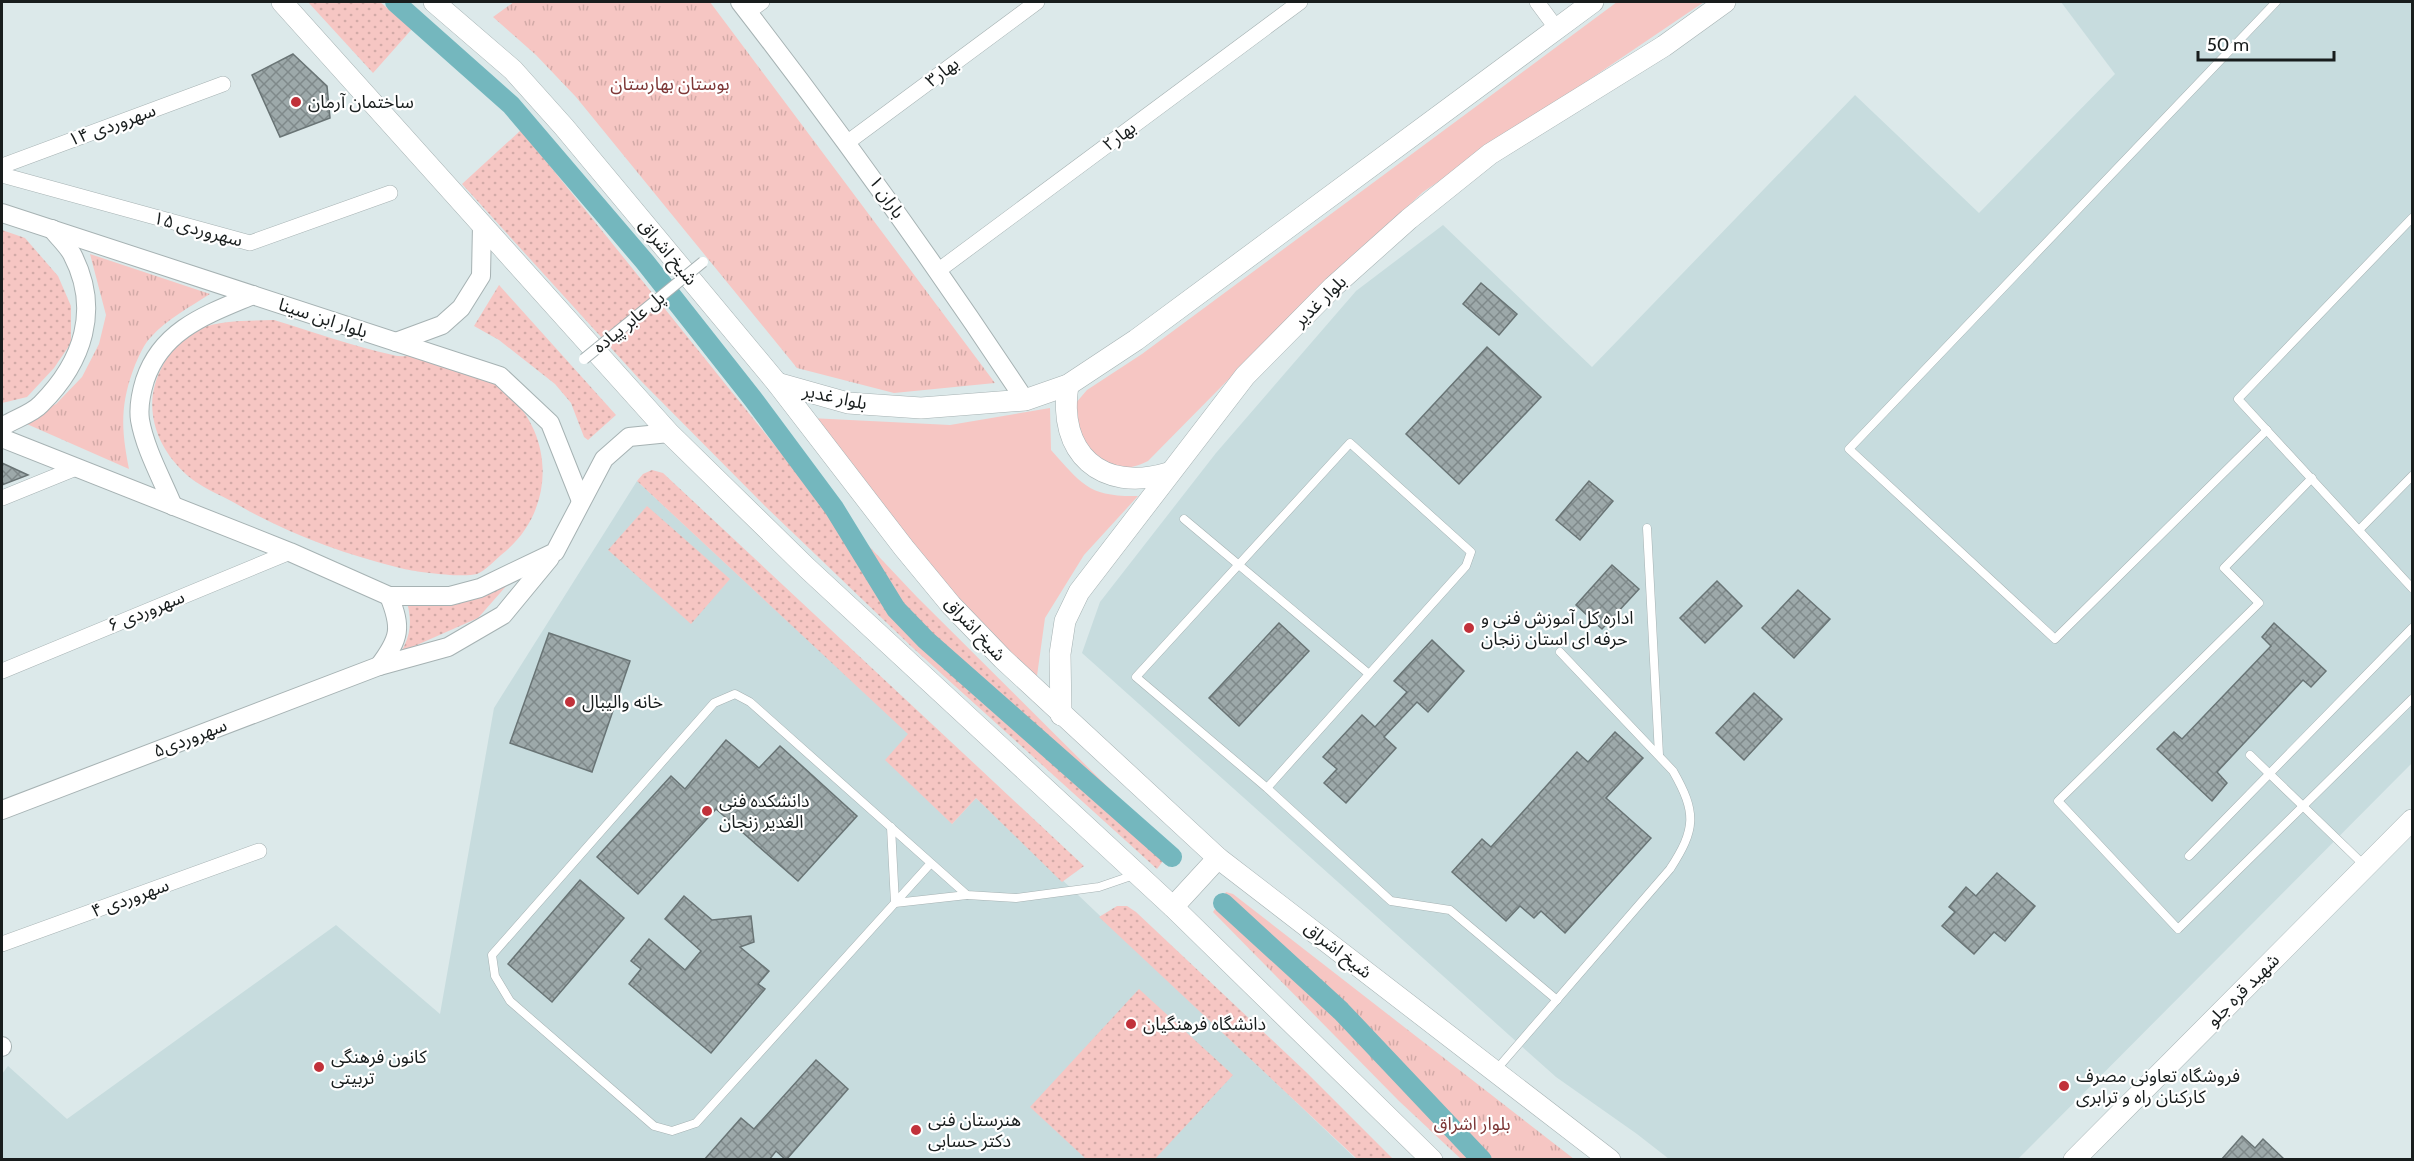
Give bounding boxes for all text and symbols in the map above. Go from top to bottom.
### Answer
scale bar [2198,24,2334,62]
text: 50 m [2207,34,2249,56]
street label: بهار۳ [921,52,963,92]
park label: بوستان بهارستان [610,73,730,95]
place label: ساختمان آرمان [308,91,414,113]
marker: ساختمان آرمان [289,95,303,109]
street label: سهروردی ۱۴ [65,99,159,151]
street label: بهار۲ [1098,116,1140,156]
street label: باران ۱ [864,171,910,223]
street label: سهروردی ۱۵ [151,207,245,251]
street label: شیخ اشراق [632,214,702,291]
street label: بلوار غدیر [1288,271,1351,332]
street label: پل عابر پیاده [589,286,669,358]
street label: بلوار ابن سینا [276,293,370,343]
street label: بلوار غدیر [800,379,869,414]
street label: سهروردی ۶ [104,586,188,636]
street label: شیخ اشراق [938,592,1010,667]
place label: اداره کل آموزش فنی و حرفه ای استان زنجان [1481,607,1634,650]
marker: اداره کل آموزش فنی و حرفه ای استان زنجان [1462,621,1476,635]
place label: خانه والیبال [582,691,663,713]
marker: خانه والیبال [563,695,577,709]
street label: سهروردی۵ [150,714,230,762]
place label: دانشکده فنی الغدیر زنجان [719,790,810,833]
marker: دانشکده فنی الغدیر زنجان [700,804,714,818]
street label: سهروردی ۴ [88,874,172,922]
street label: شیخ اشراق [1299,917,1376,985]
street label: شهید قره جلو [2202,949,2284,1031]
place label: دانشگاه فرهنگیان [1143,1013,1266,1035]
marker: دانشگاه فرهنگیان [1124,1017,1138,1031]
place label: کانون فرهنگی تربیتی [331,1046,427,1089]
marker: کانون فرهنگی تربیتی [312,1060,326,1074]
place label: فروشگاه تعاونی مصرف کارکنان راه و ترابری [2076,1065,2240,1108]
marker: فروشگاه تعاونی مصرف کارکنان راه و ترابری [2057,1079,2071,1093]
place label: هنرستان فنی دکتر حسابی [928,1109,1021,1152]
park label: بلوار اشراق [1434,1113,1510,1135]
marker: هنرستان فنی دکتر حسابی [909,1123,923,1137]

